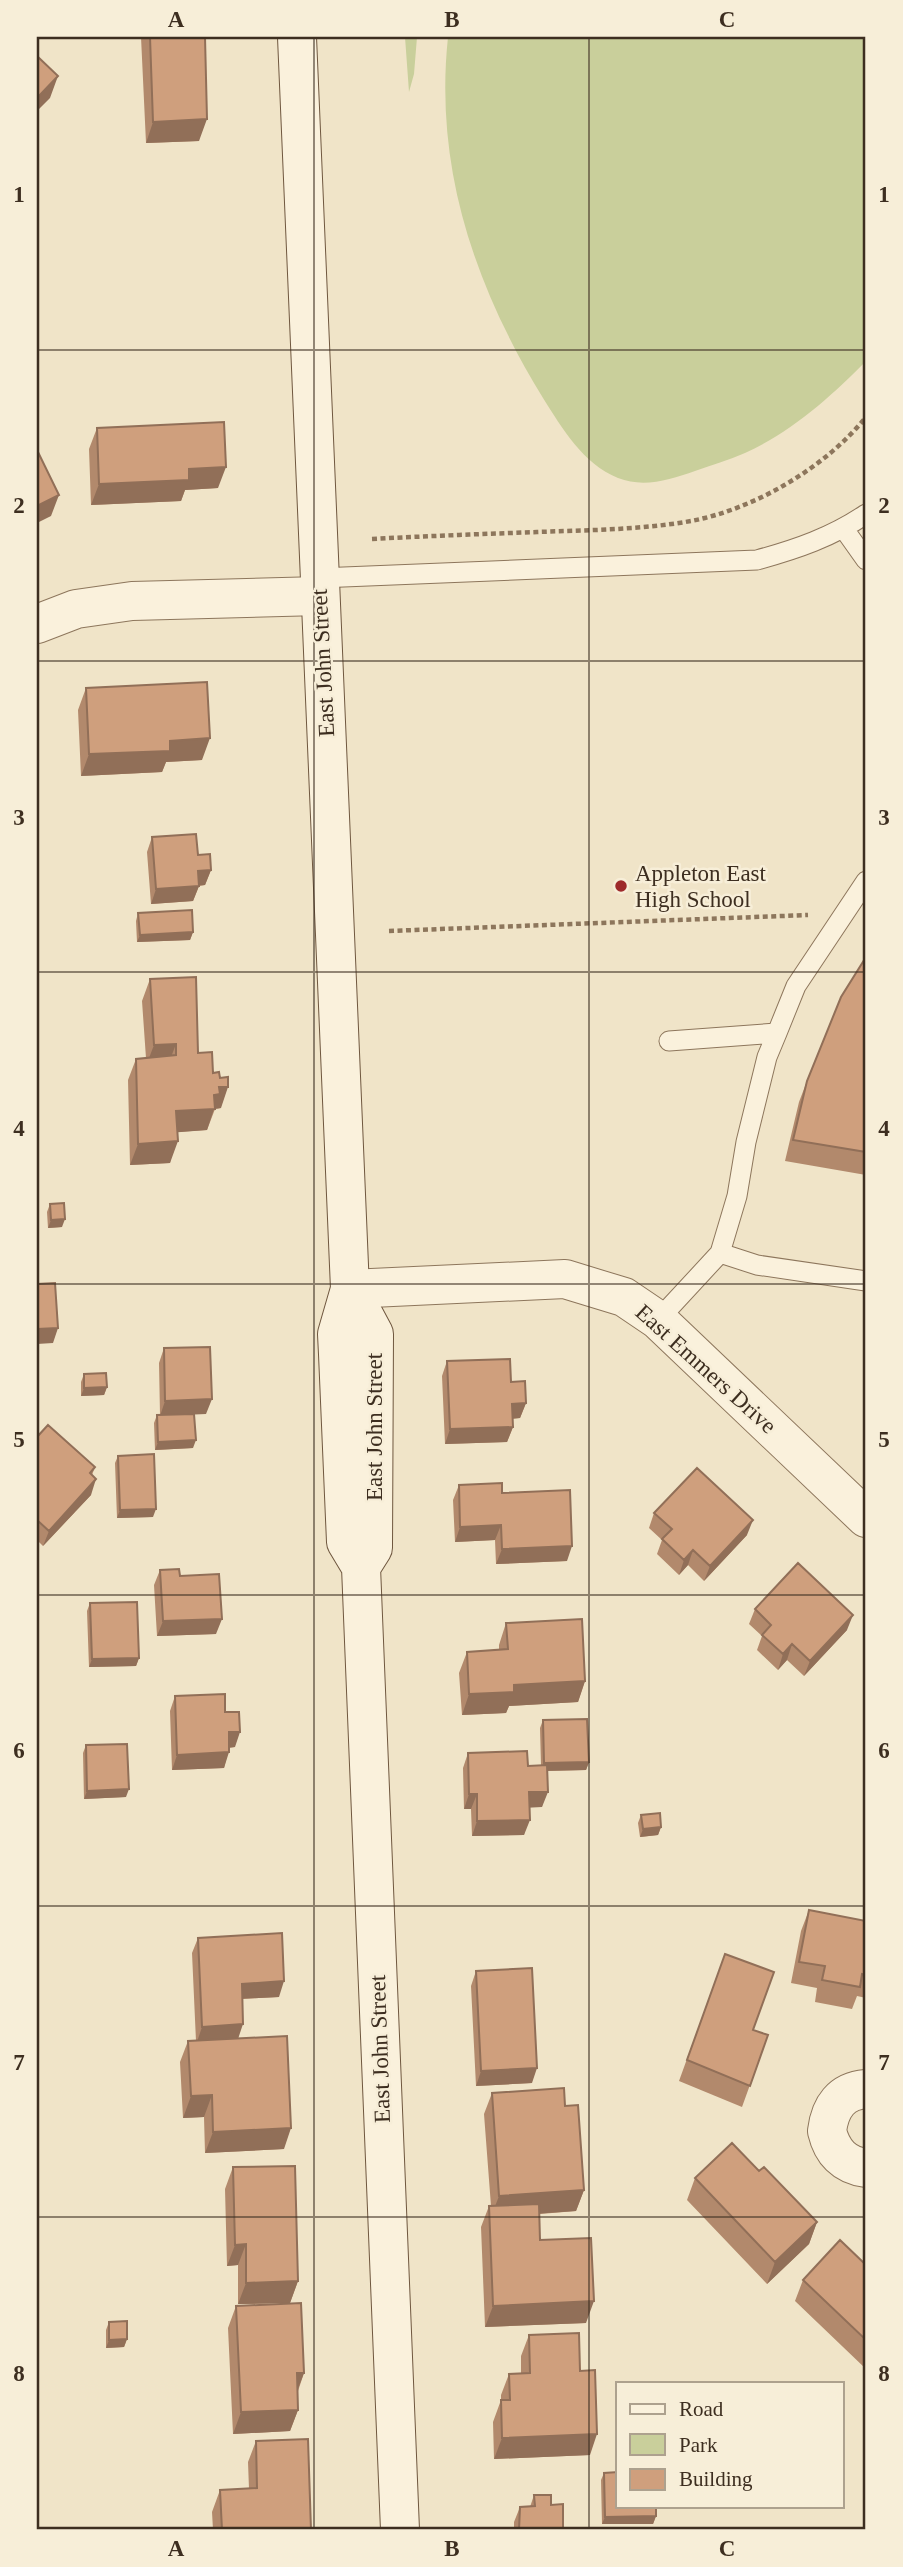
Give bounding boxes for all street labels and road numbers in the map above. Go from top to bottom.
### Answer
street label: East John Street [307,588,339,738]
street label: East Emmers Drive [631,1299,781,1439]
street label: East John Street [362,1352,387,1501]
street label: East John Street [365,1974,395,2123]

